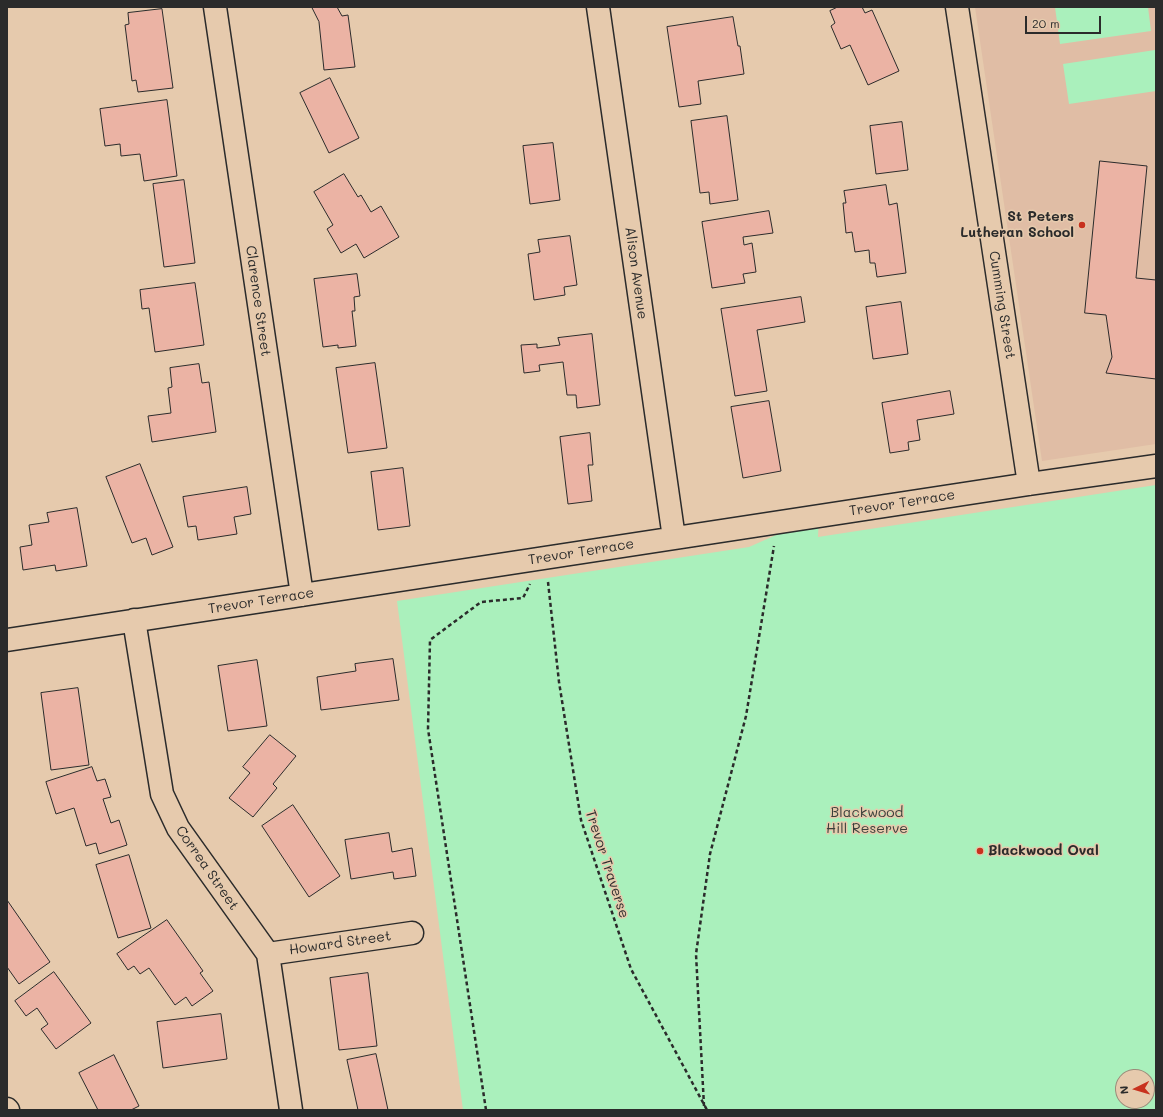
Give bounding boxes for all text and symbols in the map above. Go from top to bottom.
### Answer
scale bar [1027,8,1103,34]
text: 20 m [1032,15,1060,31]
place label: St Peters Lutheran School [960,209,1074,242]
marker: St Peters Lutheran School [1077,220,1087,230]
street label: Alison Avenue [621,226,651,320]
street label: Clarence Street [242,245,274,357]
street label: Cumming Street [985,250,1019,360]
street label: Trevor Terrace [848,486,956,520]
street label: Trevor Terrace [527,535,635,569]
street label: Trevor Terrace [207,584,315,618]
park label: Blackwood Hill Reserve [826,805,908,838]
street label: Trevor Traverse [582,808,632,920]
street label: Correa Street [172,823,242,913]
place label: Blackwood Oval [988,843,1099,859]
marker: Blackwood Oval [975,846,985,856]
street label: Howard Street [288,928,392,958]
north arrow [1115,1069,1155,1109]
text: N [1116,1085,1131,1095]

